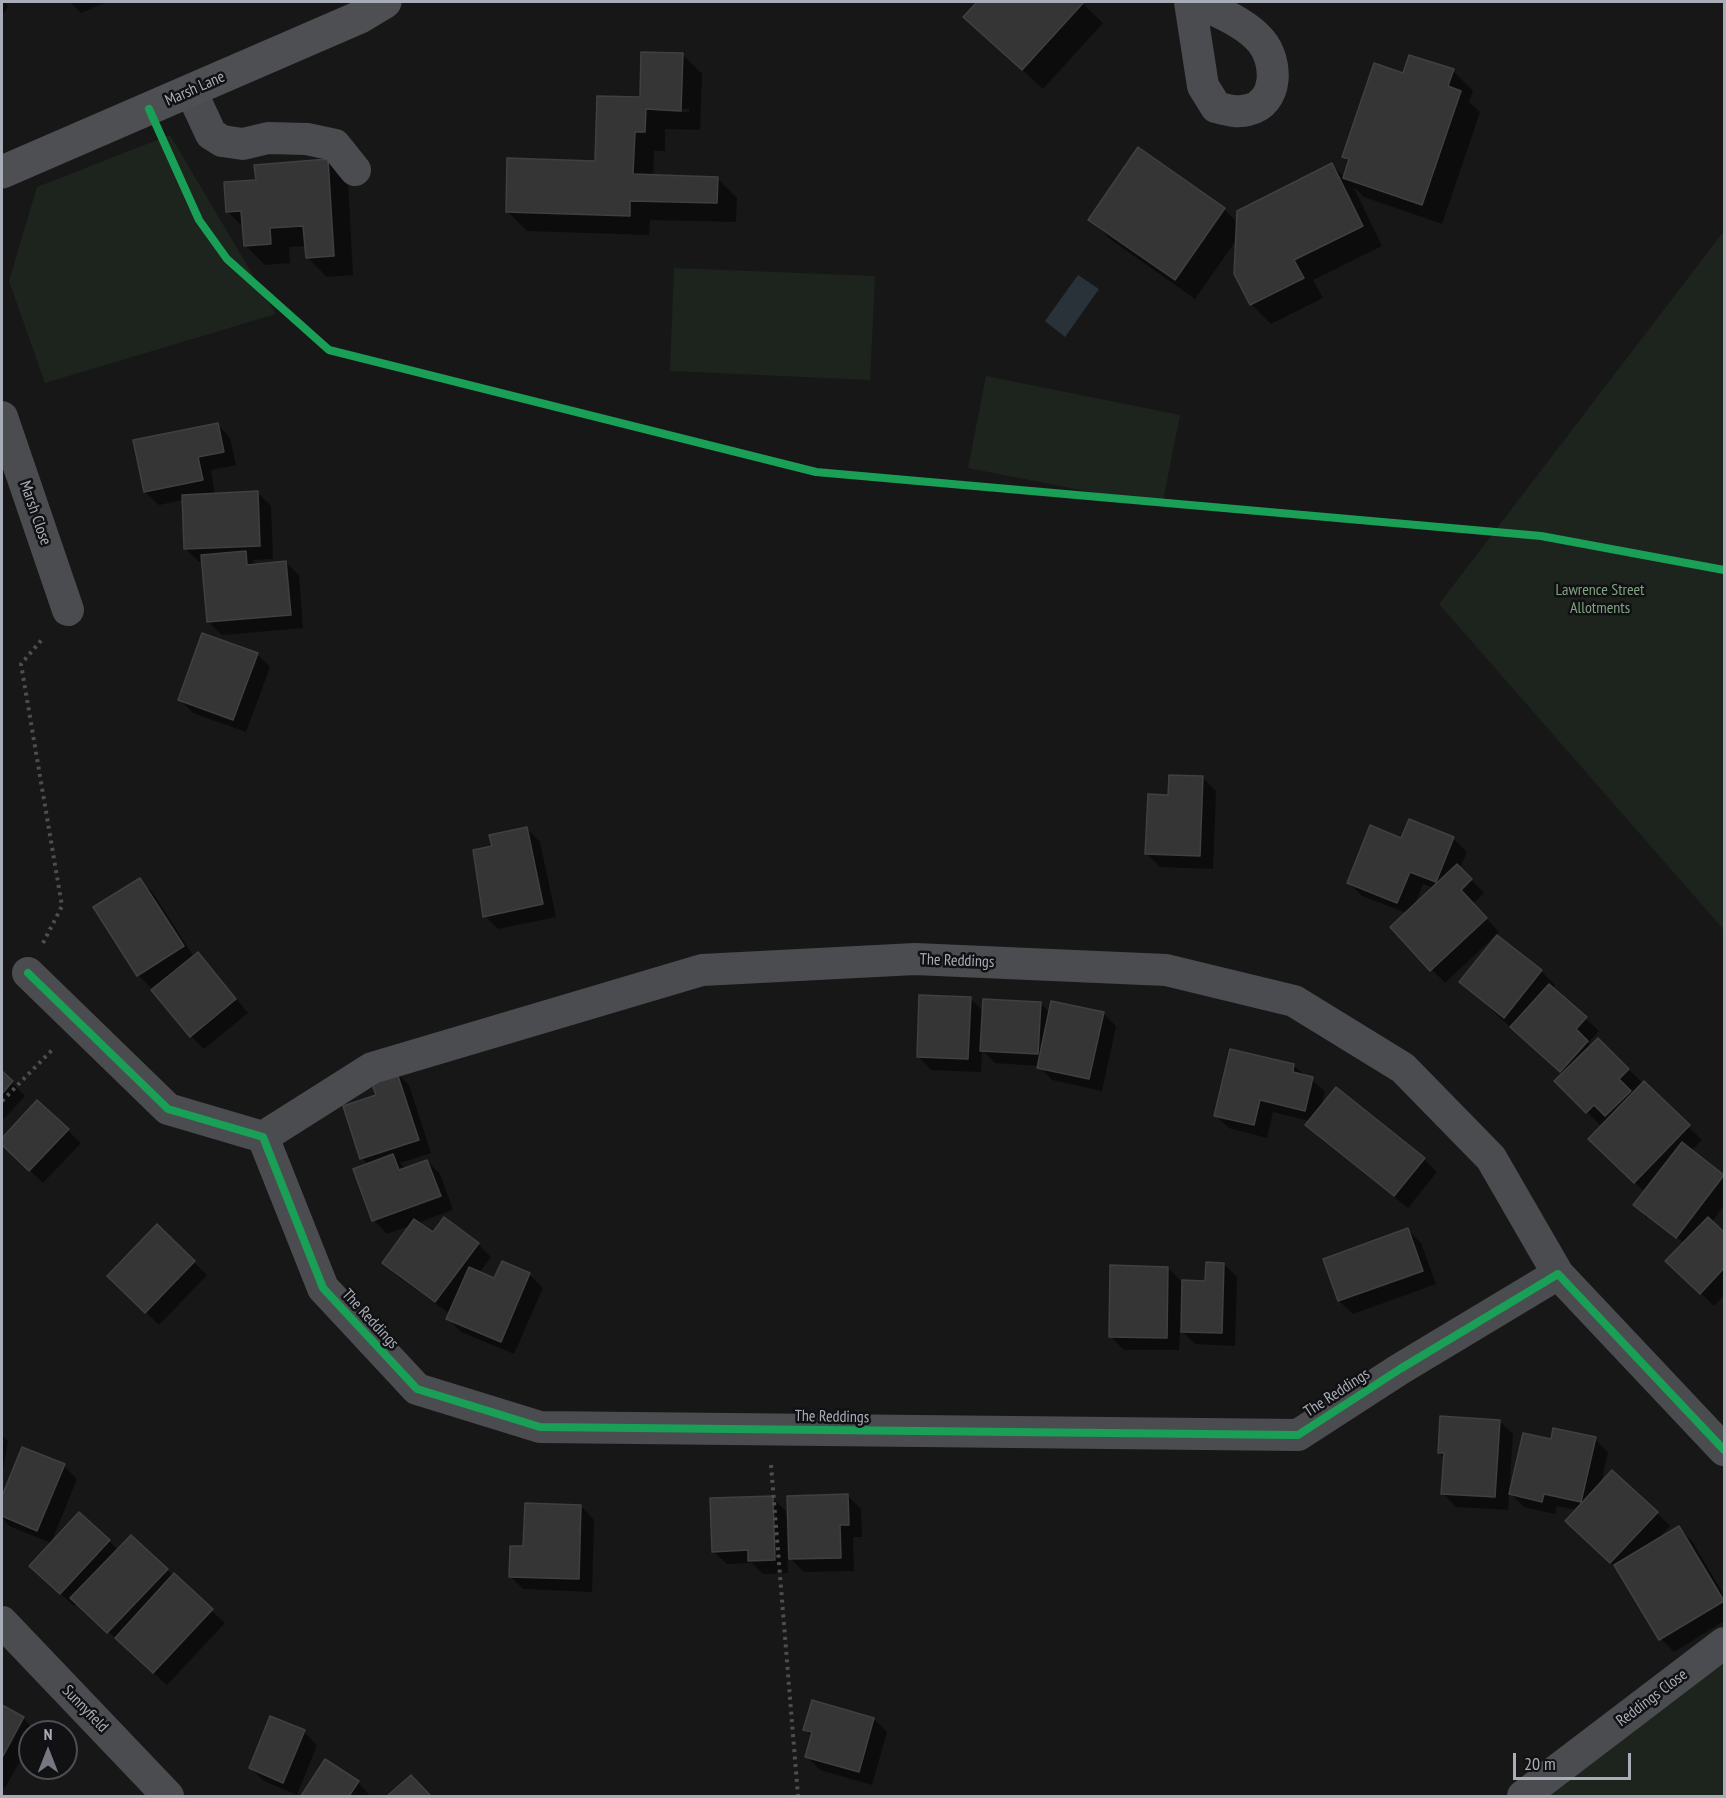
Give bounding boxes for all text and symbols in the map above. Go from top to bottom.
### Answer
street label: Marsh Lane [162,67,228,111]
street label: Marsh Close [15,478,55,548]
park label: Lawrence Street Allotments [1556,580,1644,618]
street label: The Reddings [919,950,995,972]
street label: The Reddings [338,1285,402,1353]
street label: The Reddings [1301,1365,1373,1421]
street label: The Reddings [795,1407,869,1427]
street label: Reddings Close [1613,1665,1691,1731]
street label: Sunnyfield [58,1681,112,1737]
north arrow [18,1720,78,1780]
text: N [44,1724,52,1744]
scale bar [1516,1741,1634,1779]
text: 20 m [1524,1752,1556,1775]

